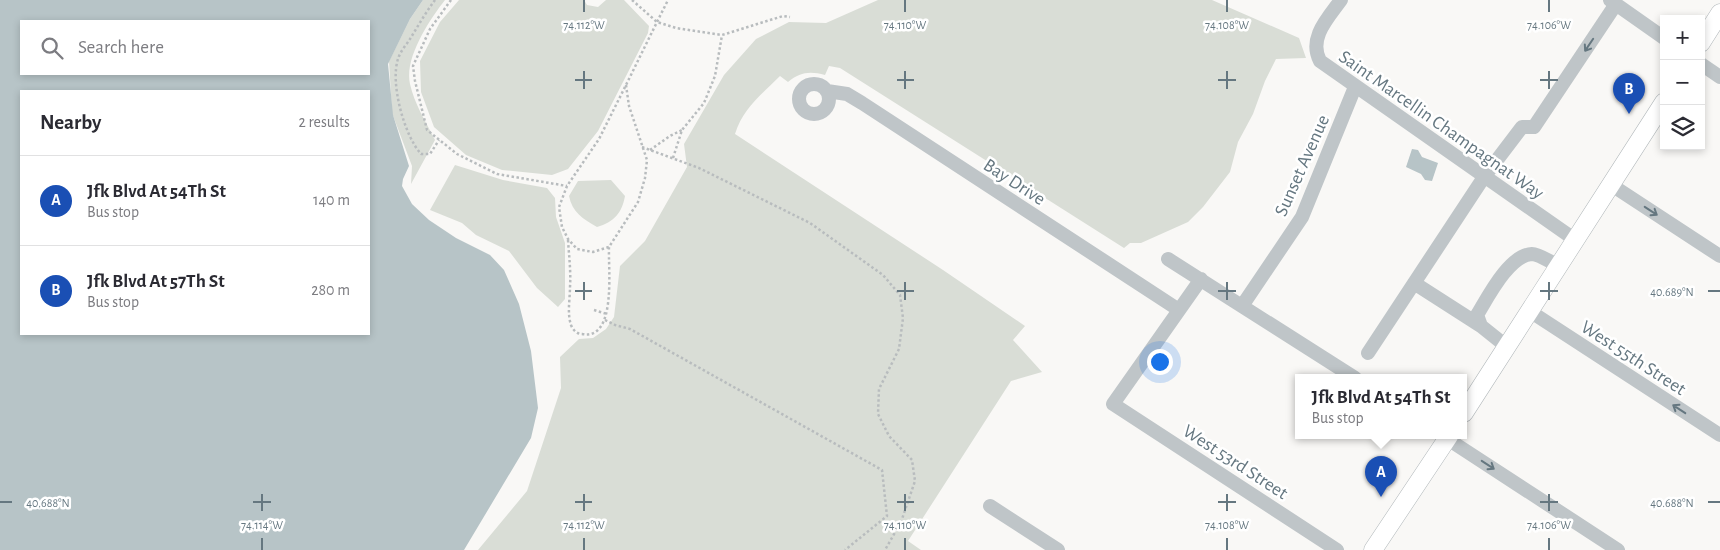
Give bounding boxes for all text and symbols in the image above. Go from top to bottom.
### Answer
map controls [1660,15,1705,150]
button: + [1660,15,1705,60]
text: 74.112°W [563,19,605,31]
text: 74.110°W [884,19,927,31]
text: 74.108°W [1205,19,1249,31]
text: 74.106°W [1527,19,1571,31]
search box [20,20,370,75]
icon: search [38,34,66,62]
one-way arrow [1584,37,1594,51]
text: Search here [78,38,164,57]
street label: Saint Marcellin Champagnat Way [1335,47,1547,203]
button: − [1660,60,1705,105]
pin: B [1613,73,1645,114]
button: layers [1660,105,1705,150]
text: Nearby [40,112,101,133]
street label: Sunset Avenue [1272,112,1333,219]
text: 2 results [298,114,350,130]
street label: Bay Drive [980,155,1049,209]
text: Jfk Blvd At 54Th St [87,182,226,201]
text: A [51,192,61,208]
text: 140 m [313,192,350,208]
text: Bus stop [87,204,139,220]
one-way arrow [1643,206,1657,216]
text: Jfk Blvd At 57Th St [87,272,225,291]
text: B [51,282,61,298]
text: 280 m [311,282,350,298]
text: 40.689°N [1650,286,1694,298]
text: Bus stop [87,294,139,310]
street label: West 55th Street [1577,317,1689,399]
your location [1147,349,1173,375]
popup [1295,374,1467,439]
text: Jfk Blvd At 54Th St [1312,388,1450,407]
one-way arrow [1672,403,1686,414]
text: Bus stop [1312,410,1364,426]
street label: West 53rd Street [1179,421,1291,503]
pin: A [1365,456,1397,497]
one-way arrow [1481,460,1495,470]
text: 40.688°N [26,497,70,509]
text: 40.688°N [1650,497,1694,509]
text: 74.114°W [241,519,283,531]
text: 74.112°W [563,519,605,531]
text: 74.110°W [884,519,927,531]
text: 74.108°W [1205,519,1249,531]
text: 74.106°W [1527,519,1571,531]

